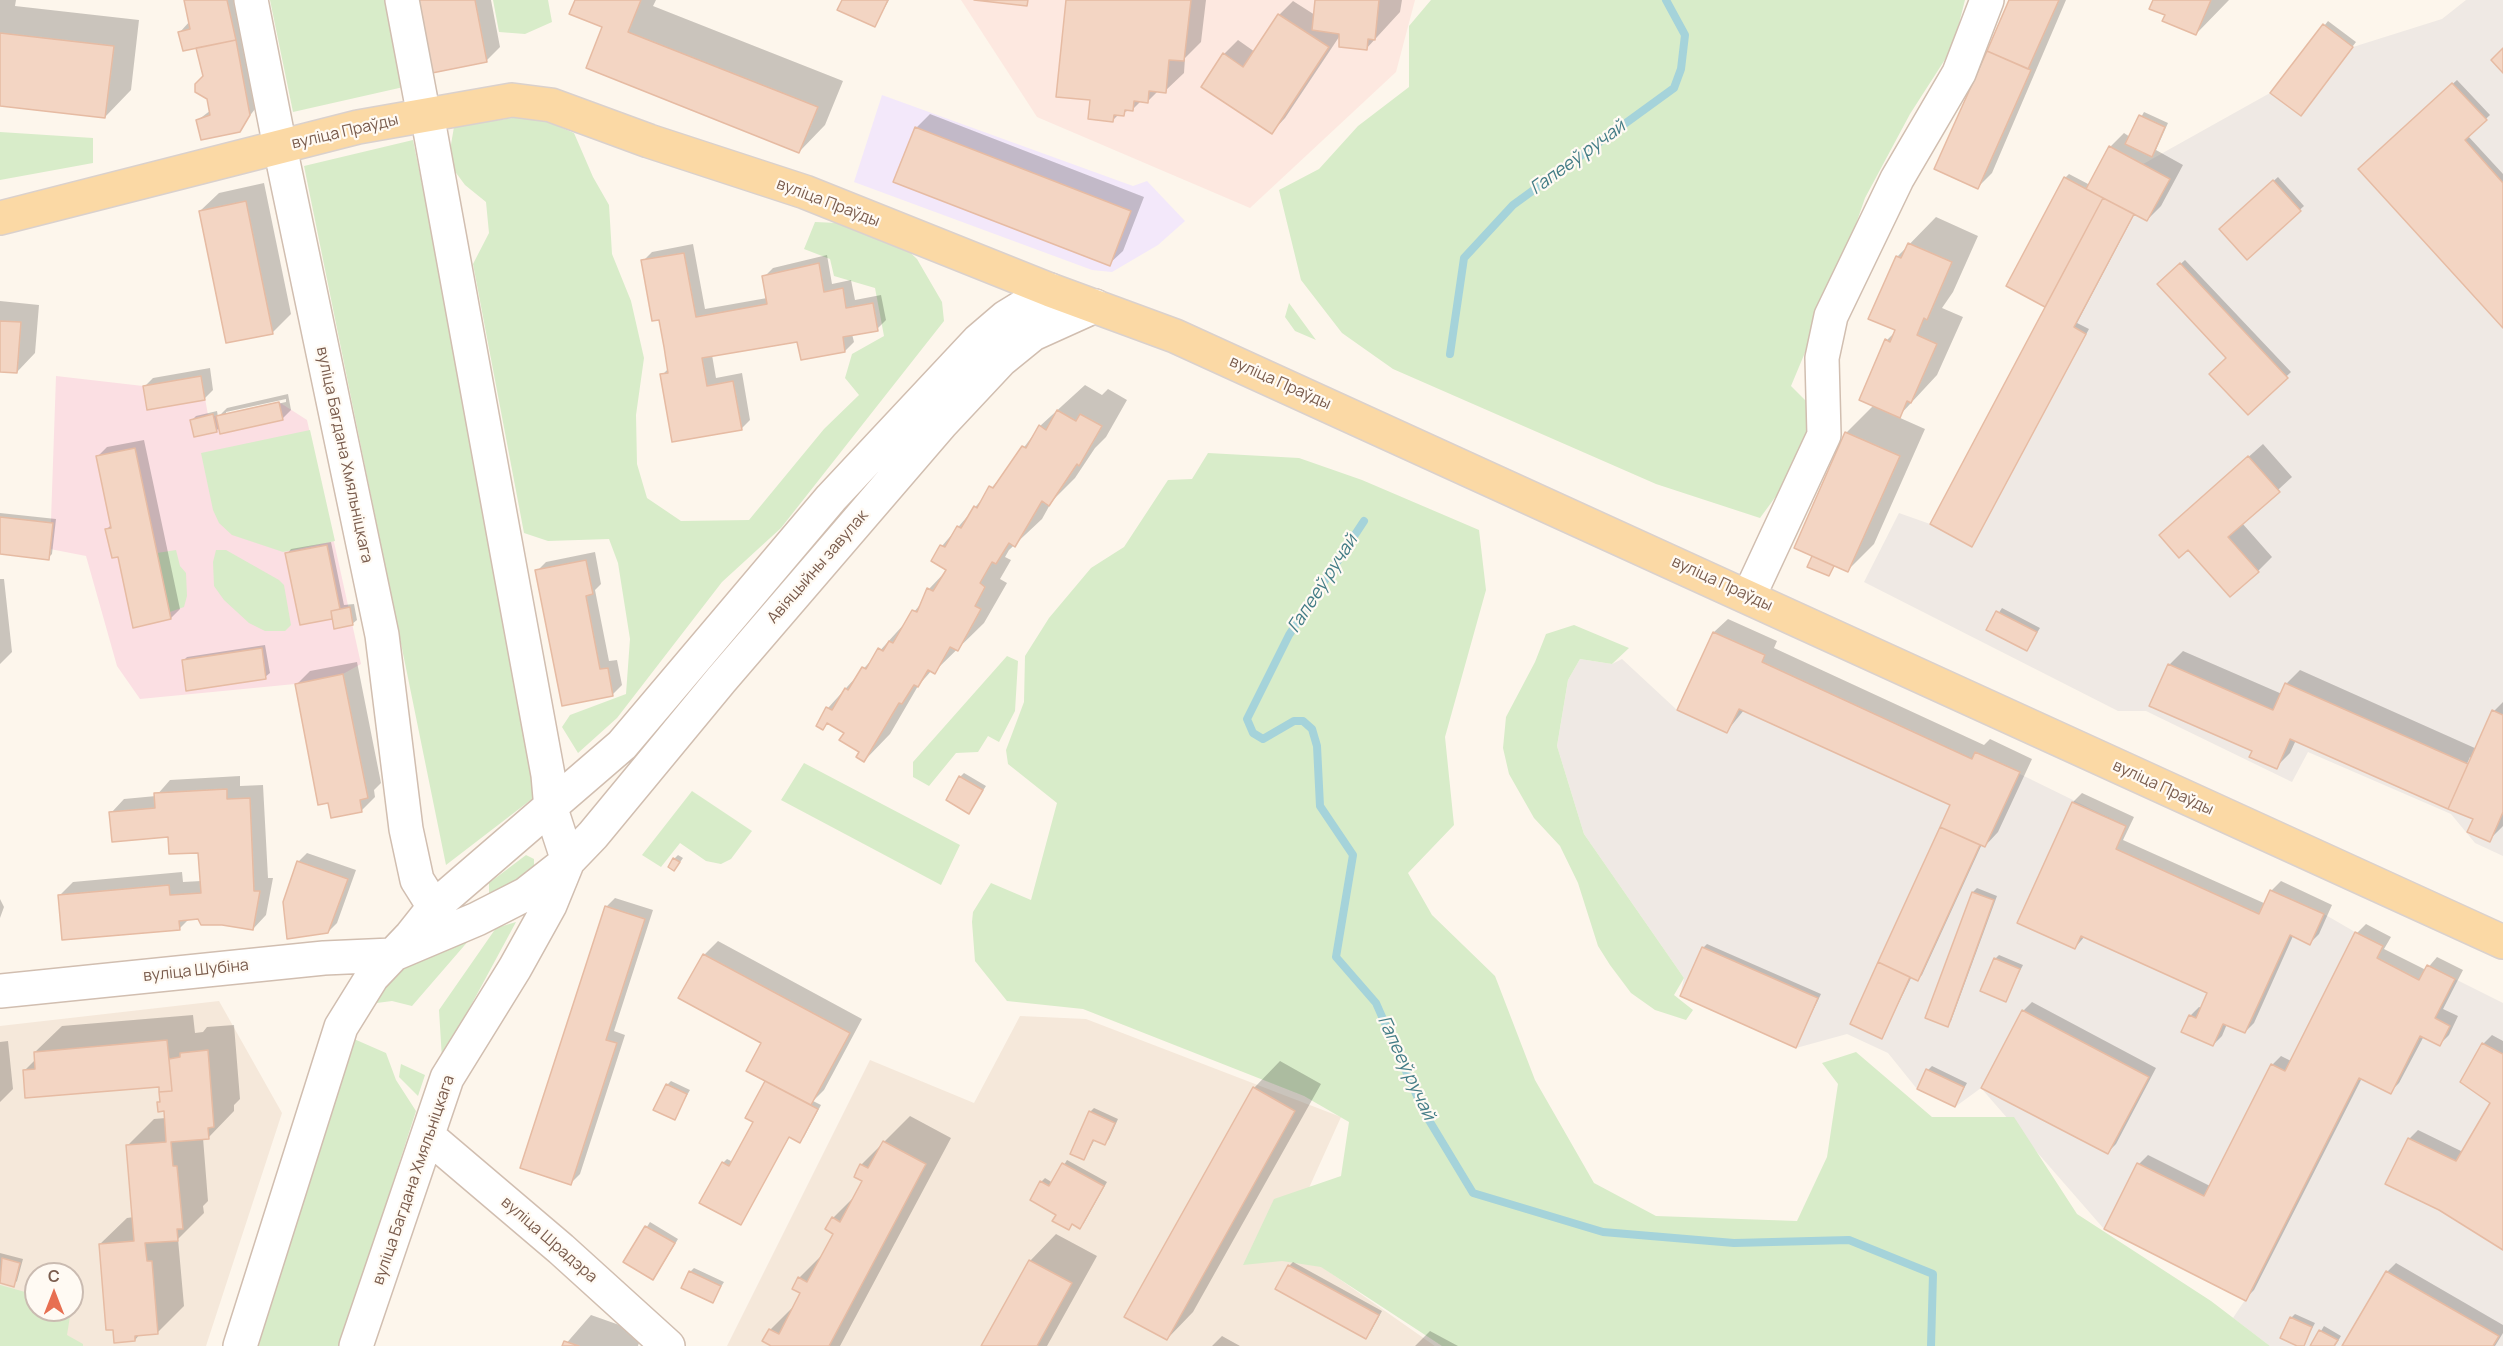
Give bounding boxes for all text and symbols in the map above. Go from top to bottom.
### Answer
street label: вуліца Праўды [290,110,400,154]
water label: Гапееў ручай [1526,116,1630,200]
street label: вуліца Праўды [774,175,882,231]
street label: вуліца Багдана Хмяльніцкага [312,345,376,565]
street label: вуліца Праўды [1226,352,1334,414]
street label: Авіяцыйны завулак [763,506,873,628]
water label: Гапееў ручай [1283,531,1363,637]
street label: вуліца Праўды [1669,552,1775,616]
street label: вуліца Праўды [2110,756,2216,820]
street label: вуліца Шубіна [142,956,250,986]
water label: Гапееў ручай [1372,1013,1440,1123]
street label: вуліца Багдана Хмяльніцкага [369,1073,459,1287]
street label: вуліца Шрадэра [497,1193,601,1287]
north arrow [24,1262,84,1322]
text: С [48,1265,60,1287]

